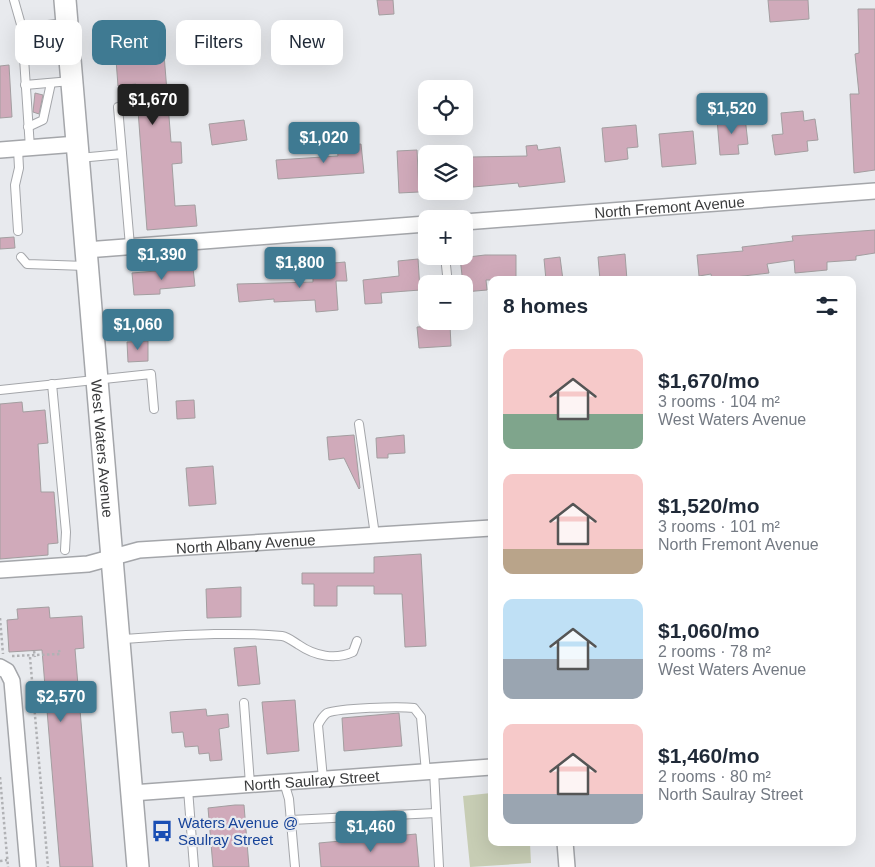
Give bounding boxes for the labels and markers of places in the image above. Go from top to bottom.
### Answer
pin: $1,670 [112,84,194,126]
pin: $1,520 [691,92,773,135]
pin: $1,020 [283,121,365,164]
pin: $1,390 [121,238,203,281]
pin: $1,800 [259,246,341,289]
pin: $1,060 [97,308,179,351]
pin: $2,570 [20,680,102,723]
pin: $1,460 [330,810,412,853]
place label: Waters Avenue @ Saulray Street [178,814,298,848]
bus stop icon: Waters Avenue @ Saulray Street [149,818,175,844]

